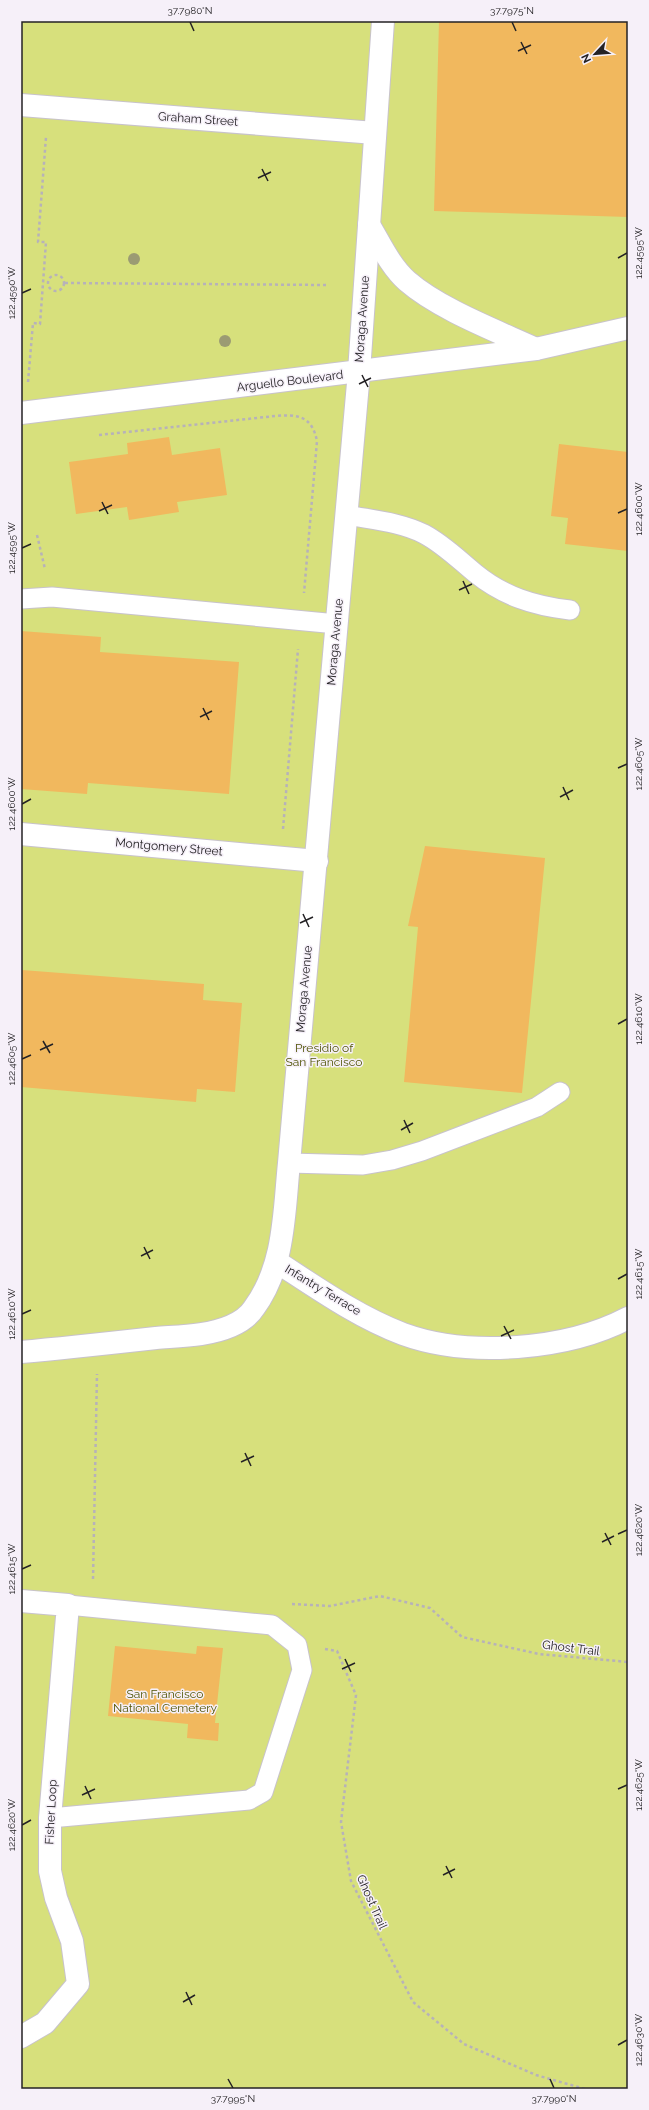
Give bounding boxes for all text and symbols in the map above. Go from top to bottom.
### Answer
text: 37.7980°N [167,5,213,16]
text: 37.7975°N [490,5,534,16]
north arrow [575,34,615,74]
text: N [579,52,594,65]
street label: Graham Street [158,109,238,129]
text: 122.4595°W [633,226,644,279]
text: 122.4590°W [6,266,17,319]
street label: Moraga Avenue [352,275,372,363]
street label: Arguello Boulevard [236,368,344,394]
text: 122.4600°W [633,482,644,536]
text: 122.4595°W [6,521,17,574]
street label: Moraga Avenue [324,598,346,686]
text: 122.4605°W [633,737,644,790]
text: 122.4600°W [6,777,17,831]
street label: Montgomery Street [115,835,223,859]
street label: Moraga Avenue [293,945,315,1033]
text: 122.4610°W [633,993,644,1045]
text: 122.4605°W [6,1032,17,1085]
park label: Presidio of San Francisco [286,1041,362,1069]
text: 122.4615°W [633,1248,644,1299]
street label: Infantry Terrace [283,1262,363,1318]
text: 122.4610°W [6,1288,17,1340]
text: 122.4620°W [633,1503,644,1556]
text: 122.4615°W [6,1543,17,1594]
street label: Ghost Trail [541,1638,601,1659]
park label: San Francisco National Cemetery [113,1687,217,1715]
text: 122.4625°W [633,1759,644,1811]
street label: Fisher Loop [42,1779,60,1845]
text: 122.4620°W [6,1798,17,1851]
street label: Ghost Trail [354,1873,391,1932]
text: 122.4630°W [633,2013,644,2066]
text: 37.7995°N [211,2093,255,2104]
text: 37.7990°N [532,2093,576,2104]

